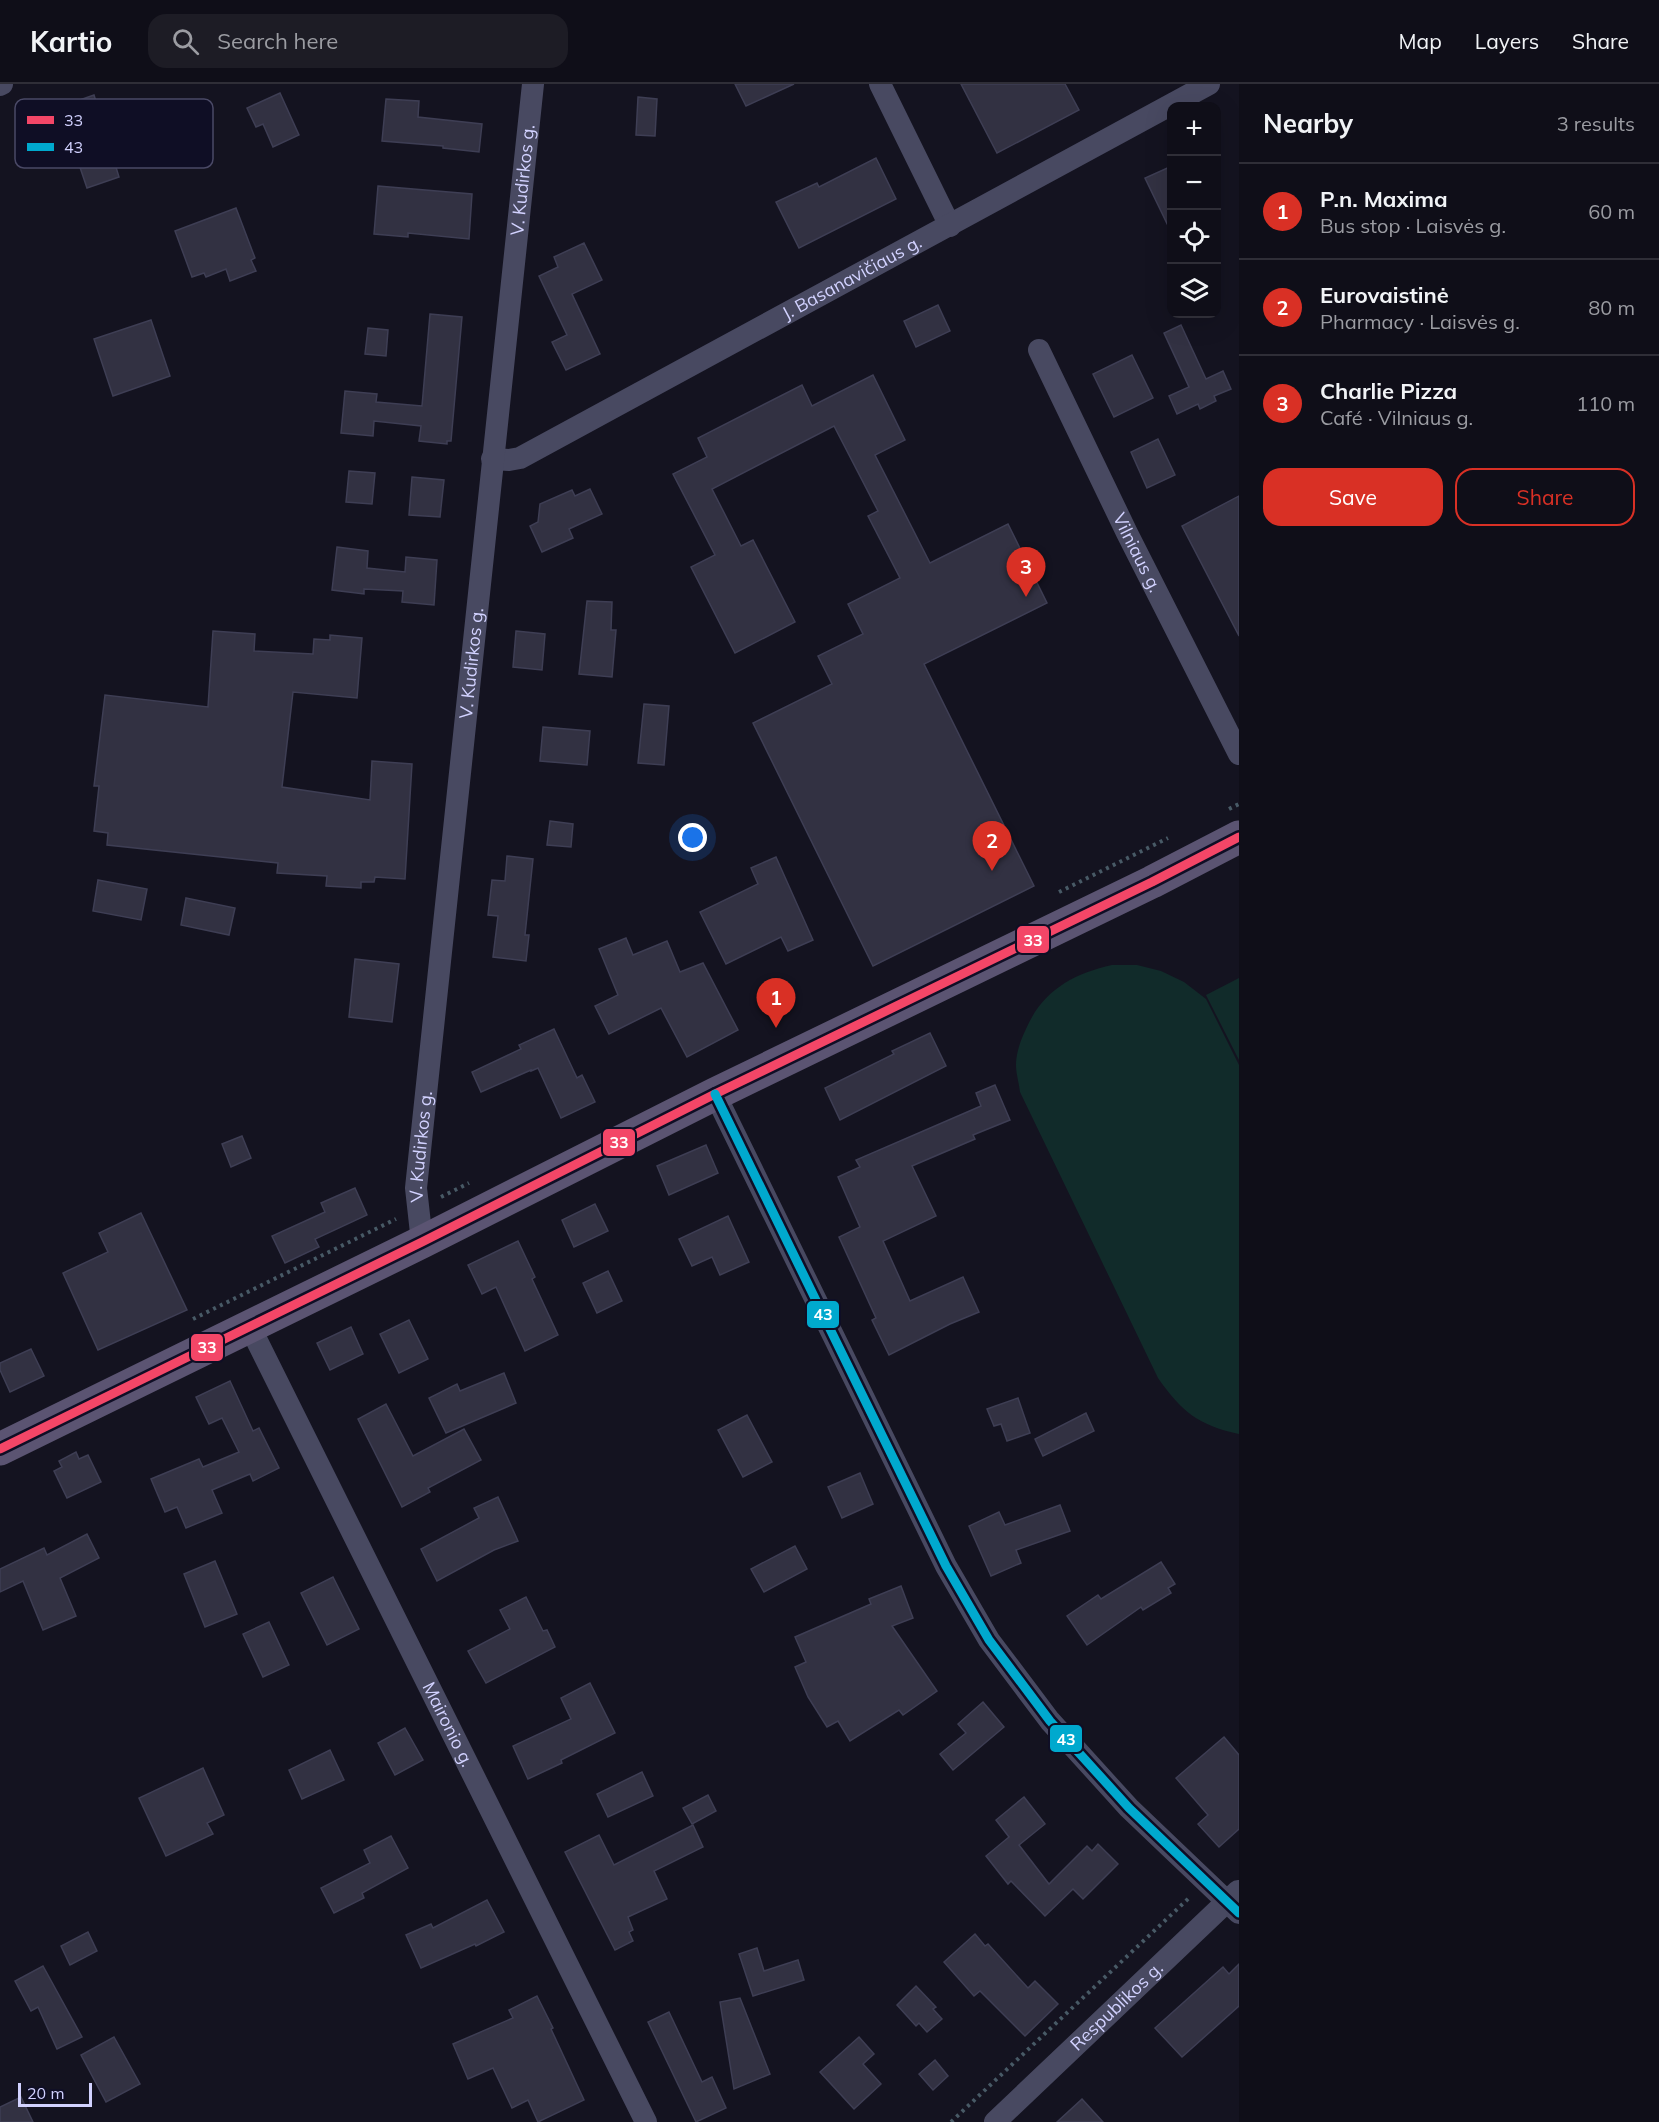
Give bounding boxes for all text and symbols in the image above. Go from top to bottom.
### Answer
search box [148,14,568,68]
text: Kartio [30,24,112,59]
icon: search [169,25,202,58]
text: Search here [217,27,338,55]
text: Map [1399,28,1442,54]
text: Layers [1475,28,1539,54]
text: Share [1572,28,1629,54]
legend [15,99,213,168]
map controls [1167,102,1221,318]
button: + [1167,102,1221,156]
text: Nearby [1263,107,1353,140]
text: 33 [64,110,83,130]
text: 3 results [1557,111,1635,136]
street label: V. Kudirkos g. [505,123,540,237]
text: 43 [64,137,83,157]
button: − [1167,156,1221,210]
text: P.n. Maxima [1320,185,1448,213]
text: 1 [1277,199,1289,224]
text: 60 m [1588,199,1635,224]
button: locate [1167,210,1221,264]
text: Bus stop · Laisvės g. [1320,213,1506,238]
street label: J. Basanavičiaus g. [778,230,926,325]
button: layers [1167,264,1221,318]
text: Eurovaistinė [1320,281,1449,309]
text: 2 [1277,295,1289,320]
text: 80 m [1588,295,1635,320]
text: Pharmacy · Laisvės g. [1320,309,1520,334]
text: Charlie Pizza [1320,377,1457,405]
text: 3 [1277,391,1289,416]
text: 110 m [1576,391,1635,416]
text: Café · Vilniaus g. [1320,405,1473,430]
button: Save [1263,468,1443,526]
button: Share [1455,468,1635,526]
street label: Vilniaus g. [1108,509,1167,596]
pin: 3 [1006,548,1046,597]
street label: V. Kudirkos g. [454,606,488,720]
pin: 2 [972,822,1012,871]
your location [678,823,707,852]
line badge: 33 [1016,925,1050,954]
text: 33 [1023,930,1043,950]
pin: 1 [756,978,796,1028]
street label: V. Kudirkos g. [404,1090,437,1203]
line badge: 33 [602,1128,636,1157]
text: 33 [609,1132,629,1152]
line badge: 43 [806,1300,840,1329]
text: 43 [813,1304,833,1324]
line badge: 33 [190,1333,224,1362]
text: 33 [197,1337,217,1357]
street label: Maironio g. [418,1678,479,1771]
line badge: 43 [1049,1724,1083,1753]
text: 43 [1056,1729,1076,1749]
street label: Respublikos g. [1065,1956,1168,2055]
scale bar [18,2080,92,2108]
text: 20 m [27,2083,64,2103]

